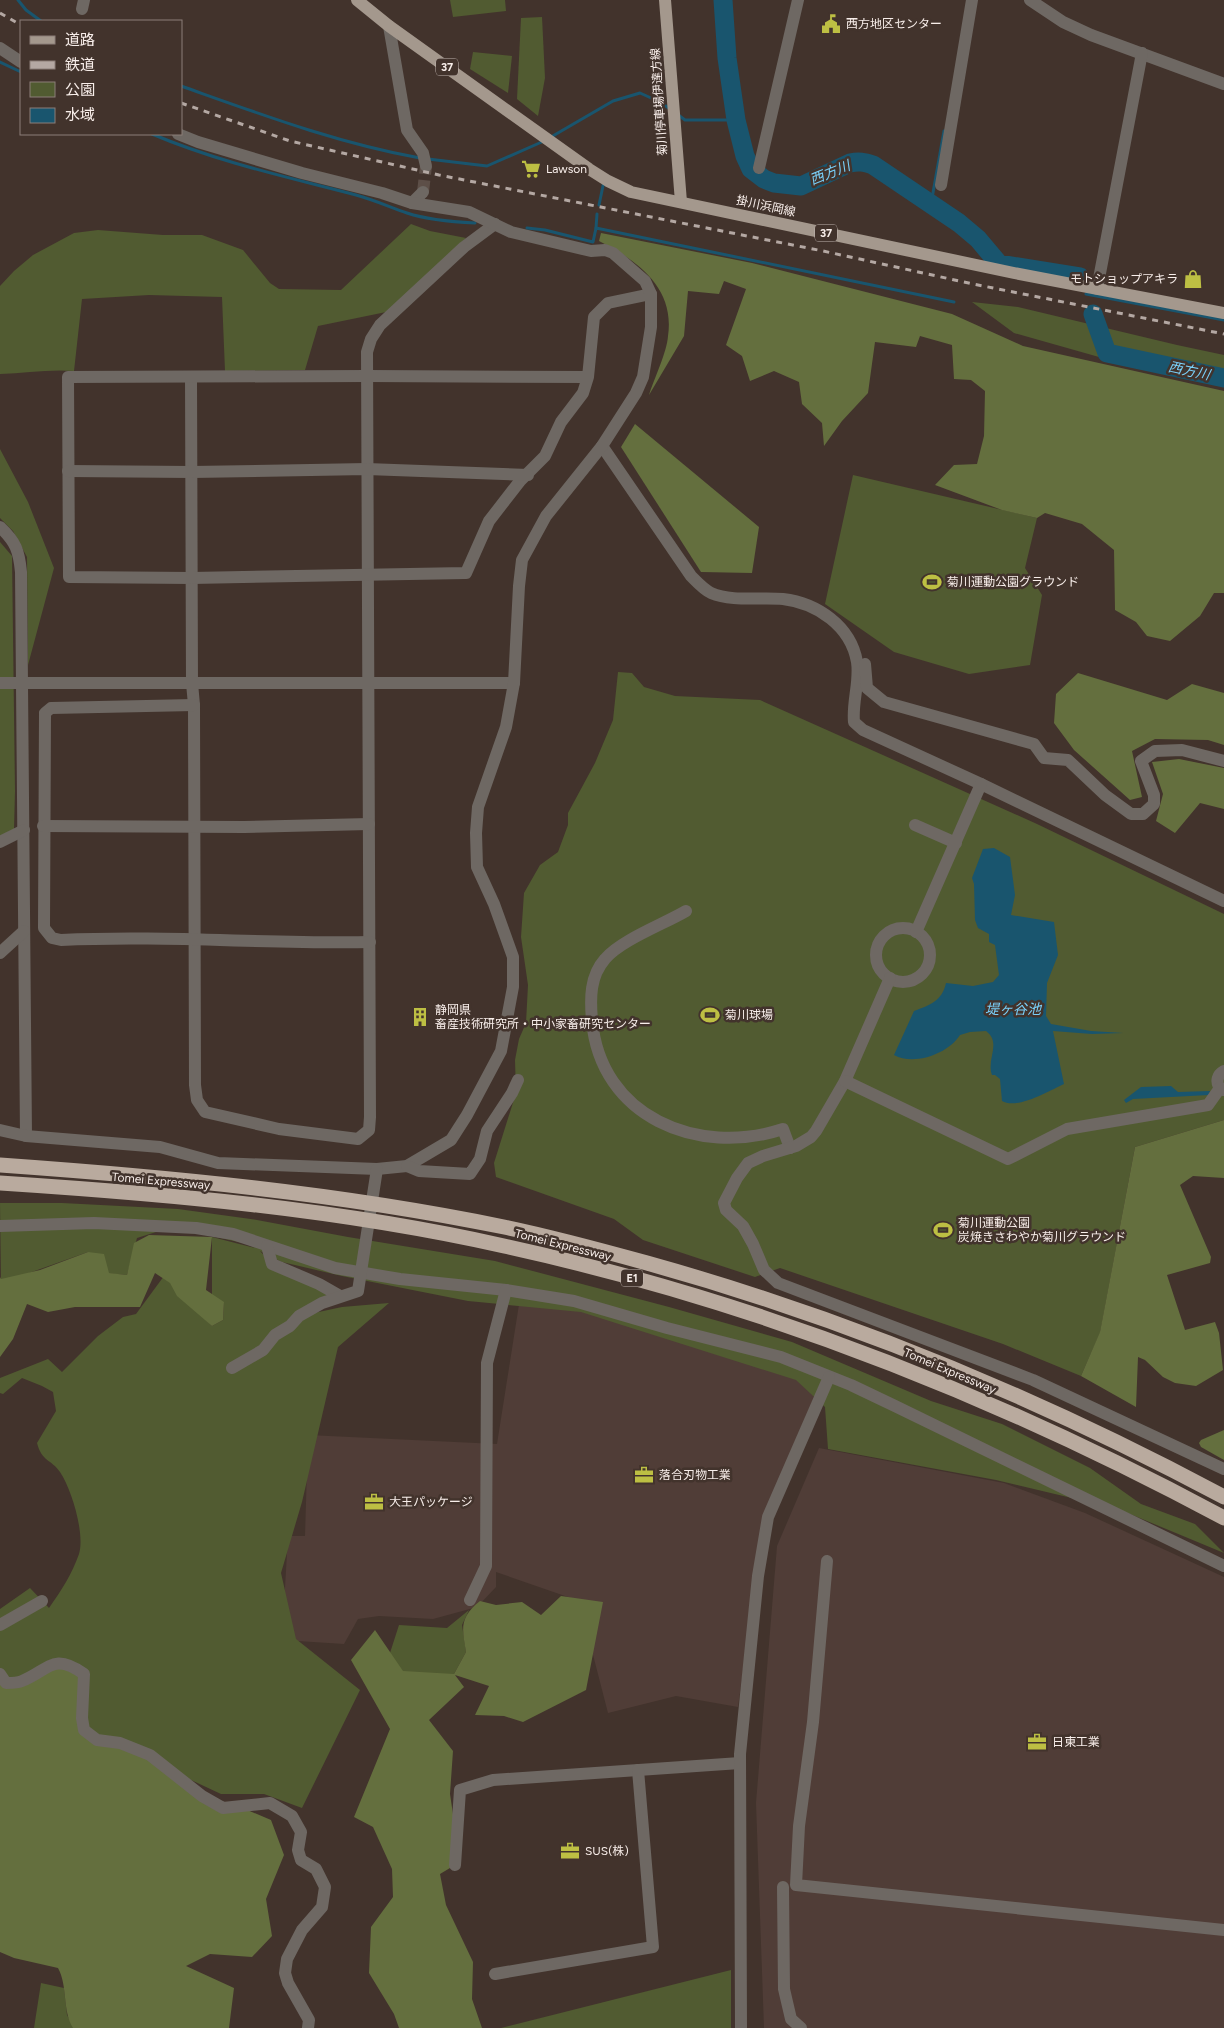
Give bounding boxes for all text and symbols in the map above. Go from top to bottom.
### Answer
public building icon: 西方地区センター [820,13,842,35]
place label: 西方地区センター [846,17,942,31]
legend [20,20,182,135]
text: 道路 [65,31,95,49]
street label: 菊川停車場伊達方線 [648,48,670,156]
text: 鉄道 [65,56,95,74]
road number: 37 [436,58,458,76]
text: 公園 [65,81,95,99]
text: 水域 [65,106,95,124]
water label: 西方川 [807,157,855,189]
supermarket icon: Lawson [520,158,542,180]
place label: Lawson [546,162,587,176]
street label: 掛川浜岡線 [735,193,797,219]
road number: 37 [815,224,837,242]
shop icon: モトショップアキラ [1182,268,1204,290]
place label: モトショップアキラ [1070,272,1178,286]
water label: 西方川 [1167,358,1213,384]
sports icon: 菊川運動公園グラウンド [921,571,943,593]
place label: 菊川運動公園グラウンド [947,575,1079,589]
water label: 堤ヶ谷池 [985,1001,1043,1018]
place label: 静岡県 畜産技術研究所・中小家畜研究センター [435,1003,651,1031]
sports icon: 菊川球場 [699,1004,721,1026]
building icon: 静岡県 畜産技術研究所・中小家畜研究センター [409,1006,431,1028]
place label: 菊川球場 [725,1008,773,1022]
street label: Tomei Expressway [111,1170,211,1192]
place label: 菊川運動公園 炭焼きさわやか菊川グラウンド [958,1216,1126,1244]
sports icon: 菊川運動公園 炭焼きさわやか菊川グラウンド [932,1219,954,1241]
street label: Tomei Expressway [513,1226,613,1264]
road number: E1 [621,1270,643,1286]
street label: Tomei Expressway [902,1345,999,1397]
office icon: 落合刃物工業 [633,1464,655,1486]
place label: 落合刃物工業 [659,1468,731,1482]
office icon: 大王パッケージ [363,1491,385,1513]
place label: 大王パッケージ [389,1495,473,1509]
office icon: 日東工業 [1026,1731,1048,1753]
place label: 日東工業 [1052,1735,1100,1749]
office icon: SUS(株) [559,1840,581,1862]
place label: SUS(株) [585,1844,629,1858]

